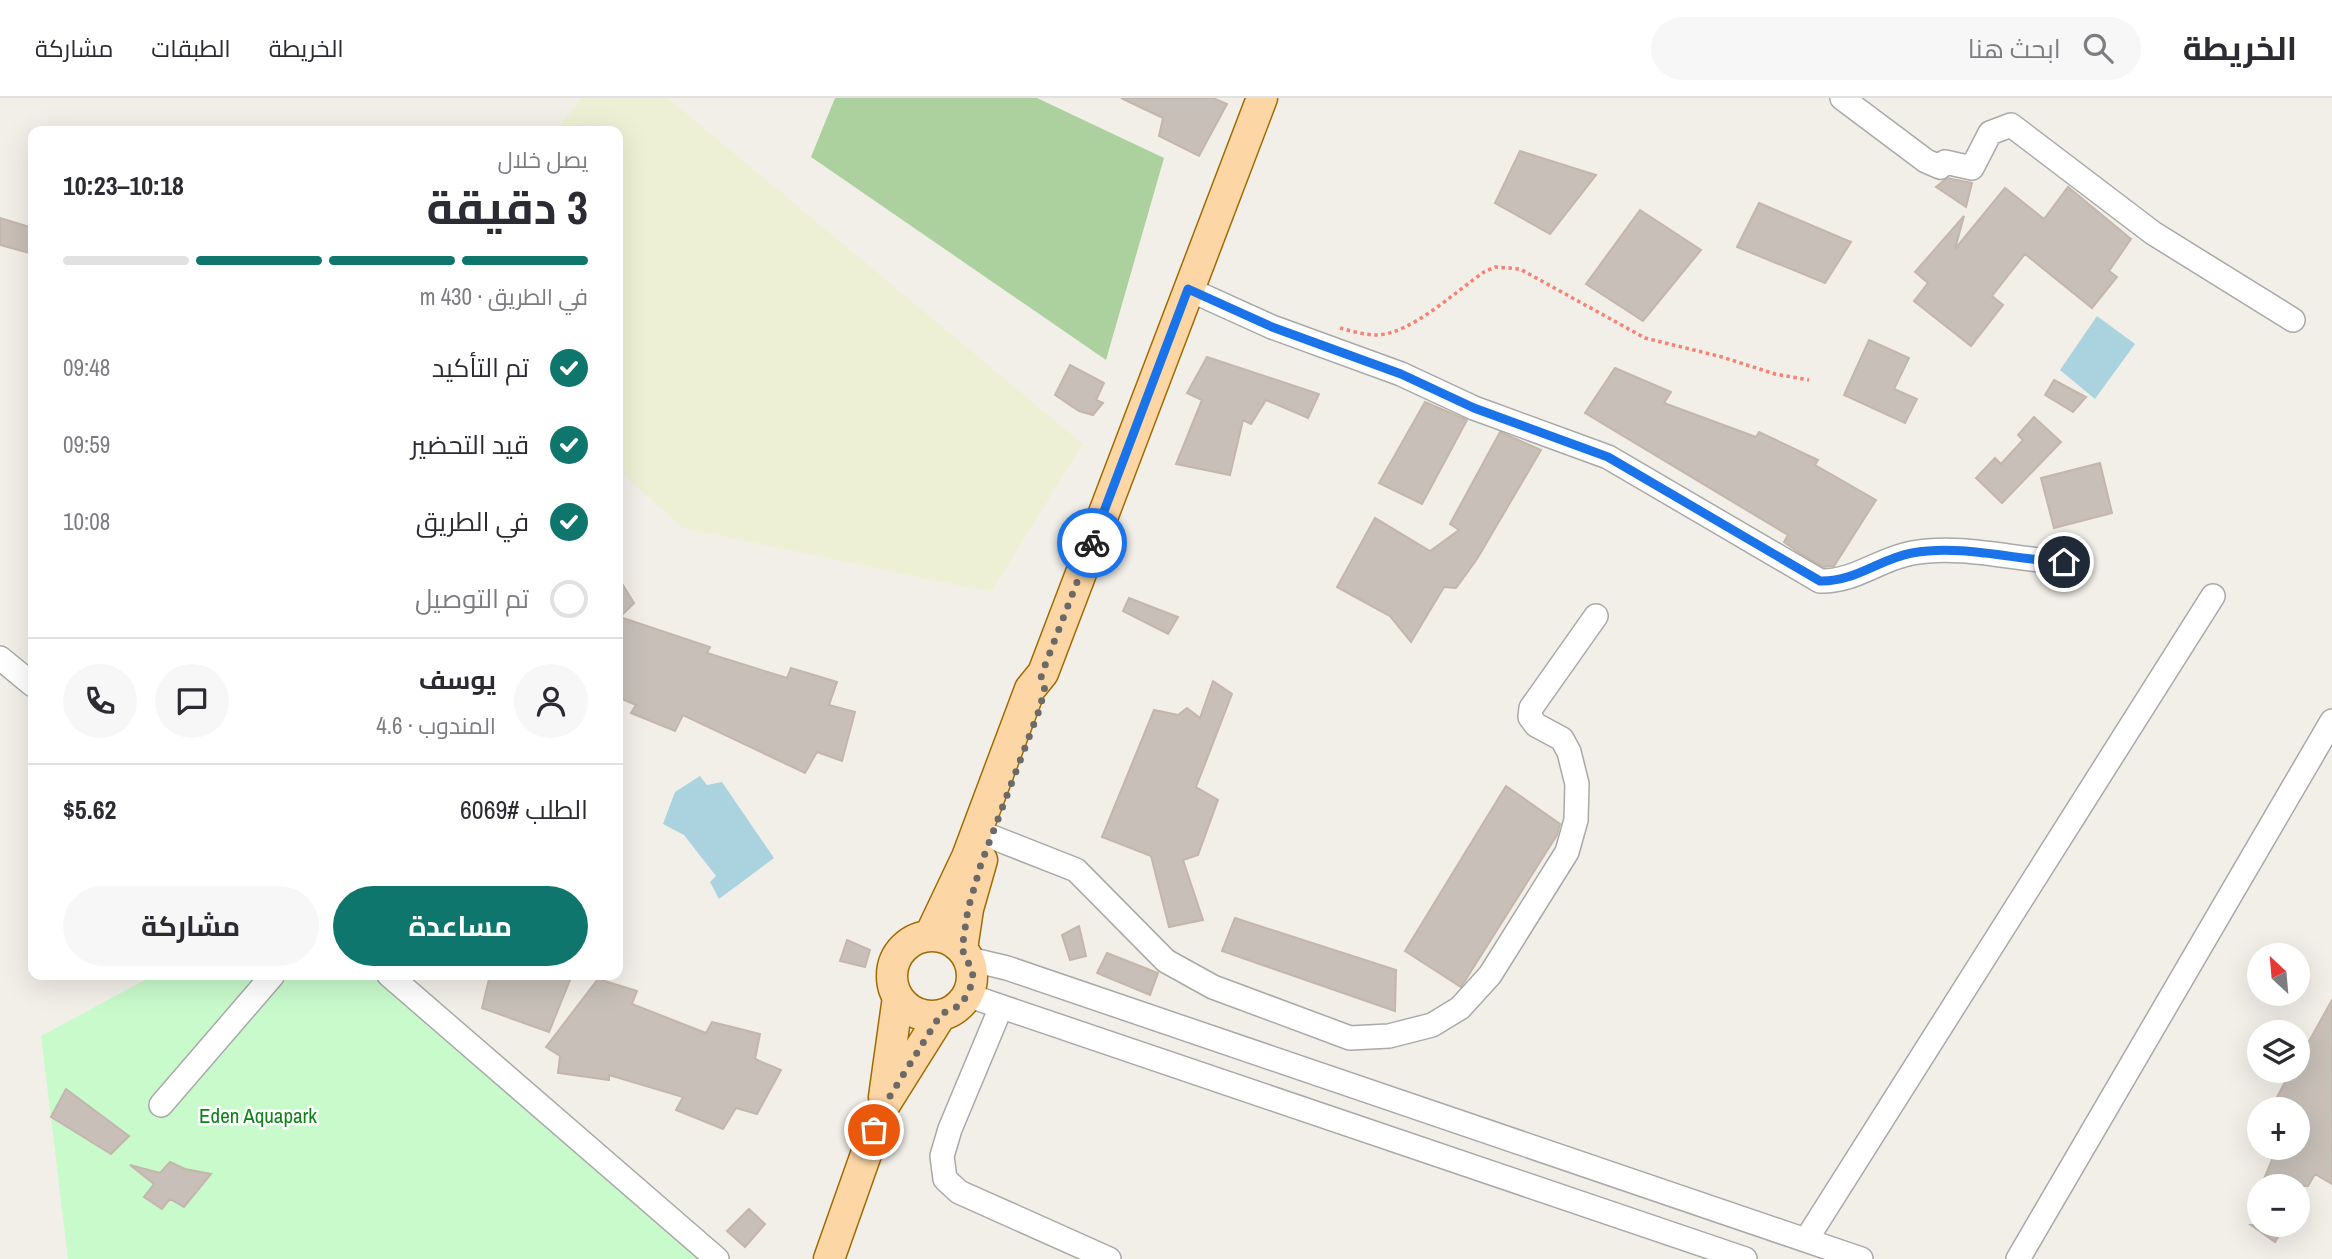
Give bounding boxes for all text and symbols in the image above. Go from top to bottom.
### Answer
search box [1651,17,2141,80]
text: الخريطة [2183,26,2297,70]
icon: search [2079,29,2117,67]
text: ابحث هنا [1968,31,2061,66]
text: مشاركة [35,32,113,64]
text: الطبقات [151,32,231,64]
text: الخريطة [269,32,344,64]
text: يصل خلال [497,144,588,175]
text: 10:18–10:23 [63,168,184,203]
text: 3 دقيقة [426,176,588,238]
text: في الطريق · 430 m [420,281,588,312]
icon: check [550,349,588,387]
text: تم التأكيد [432,350,529,385]
text: 09:48 [63,352,110,383]
icon: check [550,426,588,464]
text: قيد التحضير [411,427,529,462]
text: 09:59 [63,429,110,460]
icon: check [550,503,588,541]
text: في الطريق [416,504,529,539]
text: 10:08 [63,506,110,537]
courier [1057,508,1127,578]
icon: bike [1073,524,1111,562]
pin [2034,532,2094,592]
icon: home [2045,543,2083,581]
text: تم التوصيل [415,581,529,616]
text: يوسف [419,662,496,697]
button: phone [63,664,137,738]
button: chat [155,664,229,738]
button: person [514,664,588,738]
text: المندوب · 4.6 [376,710,496,741]
text: $5.62 [63,792,116,827]
text: الطلب #6069 [460,792,588,827]
button: مشاركة [63,886,319,966]
button: مساعدة [333,886,588,966]
north arrow [2247,943,2310,1006]
map controls [2247,943,2310,1237]
button: layers [2247,1020,2310,1083]
button: + [2247,1097,2310,1160]
pin [844,1100,904,1160]
park label: Eden Aquapark [199,1101,317,1130]
icon: bag [855,1111,893,1149]
button: − [2247,1174,2310,1237]

